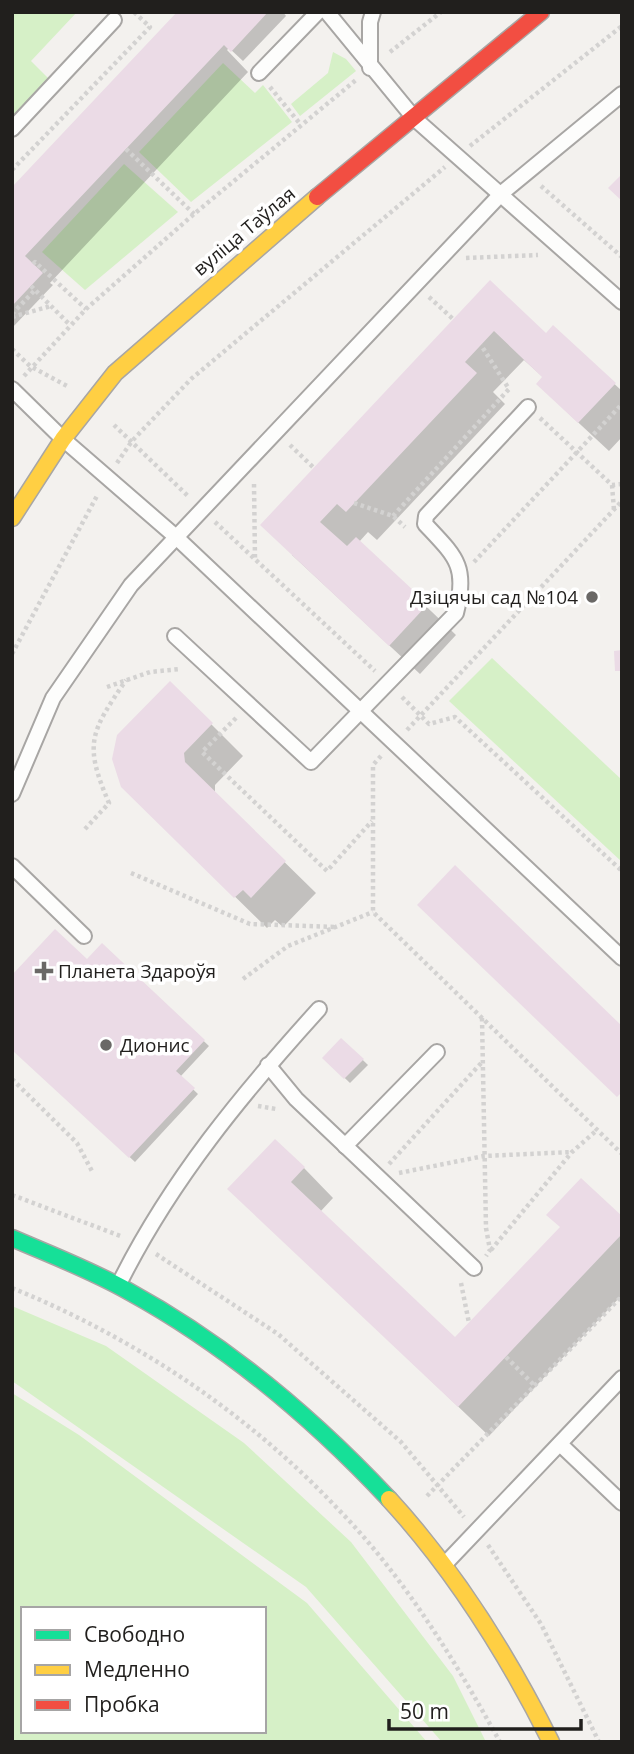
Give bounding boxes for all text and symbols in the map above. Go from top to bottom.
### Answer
street label: вуліца Таўлая [187,181,301,281]
place label: Дзіцячы сад №104 [410,584,578,610]
marker: Дзіцячы сад №104 [584,589,600,605]
place label: Планета Здароўя [58,958,216,984]
marker: Планета Здароўя [36,963,52,979]
place label: Дионис [120,1032,190,1058]
marker: Дионис [98,1037,114,1053]
legend [21,1607,266,1733]
text: Свободно [84,1620,185,1648]
text: Медленно [84,1655,190,1683]
scale bar [389,1688,582,1732]
text: Пробка [84,1690,160,1718]
text: 50 m [400,1697,449,1725]

